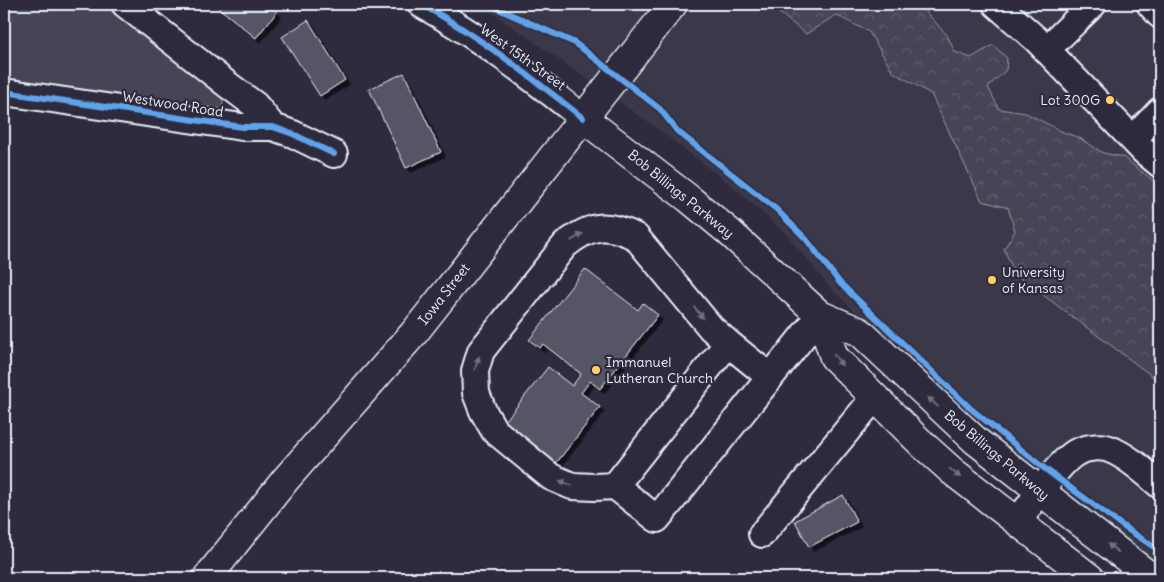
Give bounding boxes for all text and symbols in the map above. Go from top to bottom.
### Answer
street label: West 15th Street [477,20,569,94]
street label: Westwood Road [121,87,225,121]
place label: Lot 300G [1040,91,1100,109]
marker: Lot 300G [1104,94,1116,106]
street label: Bob Billings Parkway [624,146,738,242]
one-way arrow [570,233,584,242]
street label: Iowa Street [414,259,474,328]
place label: University of Kansas [1002,263,1065,297]
marker: University of Kansas [986,274,998,286]
one-way arrow [694,307,705,320]
place label: Immanuel Lutheran Church [606,353,713,387]
one-way arrow [833,353,844,366]
one-way arrow [474,356,482,371]
marker: Immanuel Lutheran Church [590,364,602,376]
one-way arrow [928,396,940,408]
street label: Bob Billings Parkway [941,406,1053,504]
one-way arrow [948,467,961,478]
one-way arrow [559,479,574,486]
one-way arrow [1107,543,1120,554]

